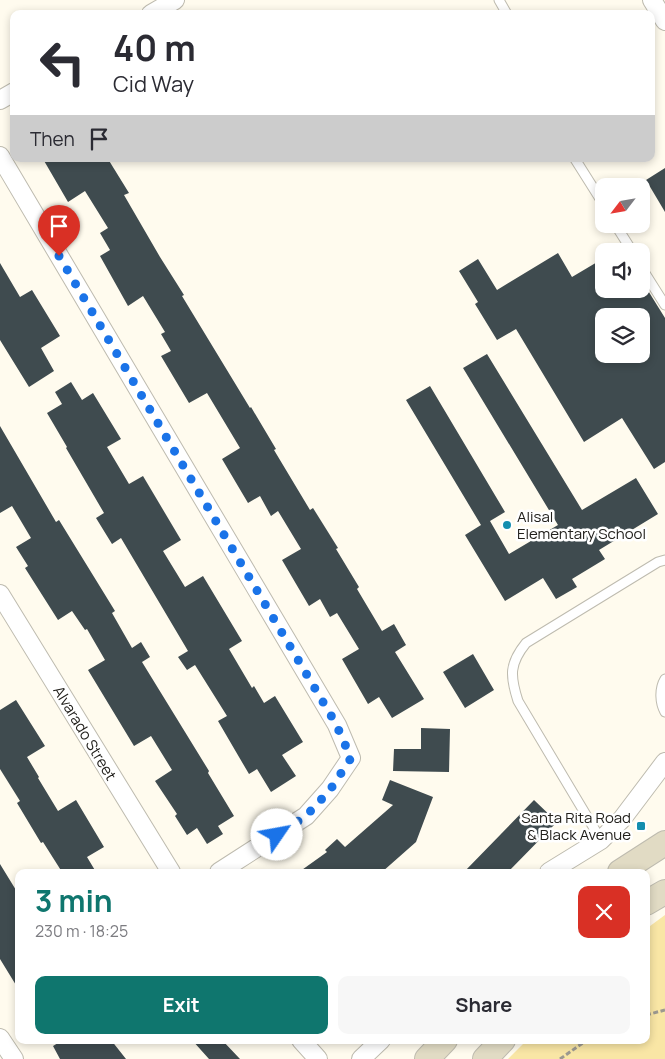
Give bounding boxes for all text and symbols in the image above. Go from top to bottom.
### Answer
text: 40 m [113,24,196,72]
icon: left [30,30,95,95]
text: Cid Way [113,69,194,99]
icon: arrive [85,125,113,153]
text: Then [30,126,75,152]
north arrow [595,178,650,232]
map controls [595,178,650,363]
pin [38,205,80,256]
icon: arrive [45,212,73,240]
button: sound [595,243,650,298]
button: layers [595,308,650,363]
place label: Alisal Elementary School [517,506,646,544]
marker: Alisal Elementary School [501,519,513,531]
street label: Alvarado Street [49,682,121,784]
place label: Santa Rita Road & Black Avenue [521,807,631,845]
position arrow [250,808,302,860]
marker: Santa Rita Road & Black Avenue [635,820,647,832]
text: 3 min [35,880,113,921]
button: close [578,886,630,938]
text: 230 m · 18:25 [35,920,128,942]
button: Exit [35,976,328,1034]
button: Share [338,976,630,1034]

